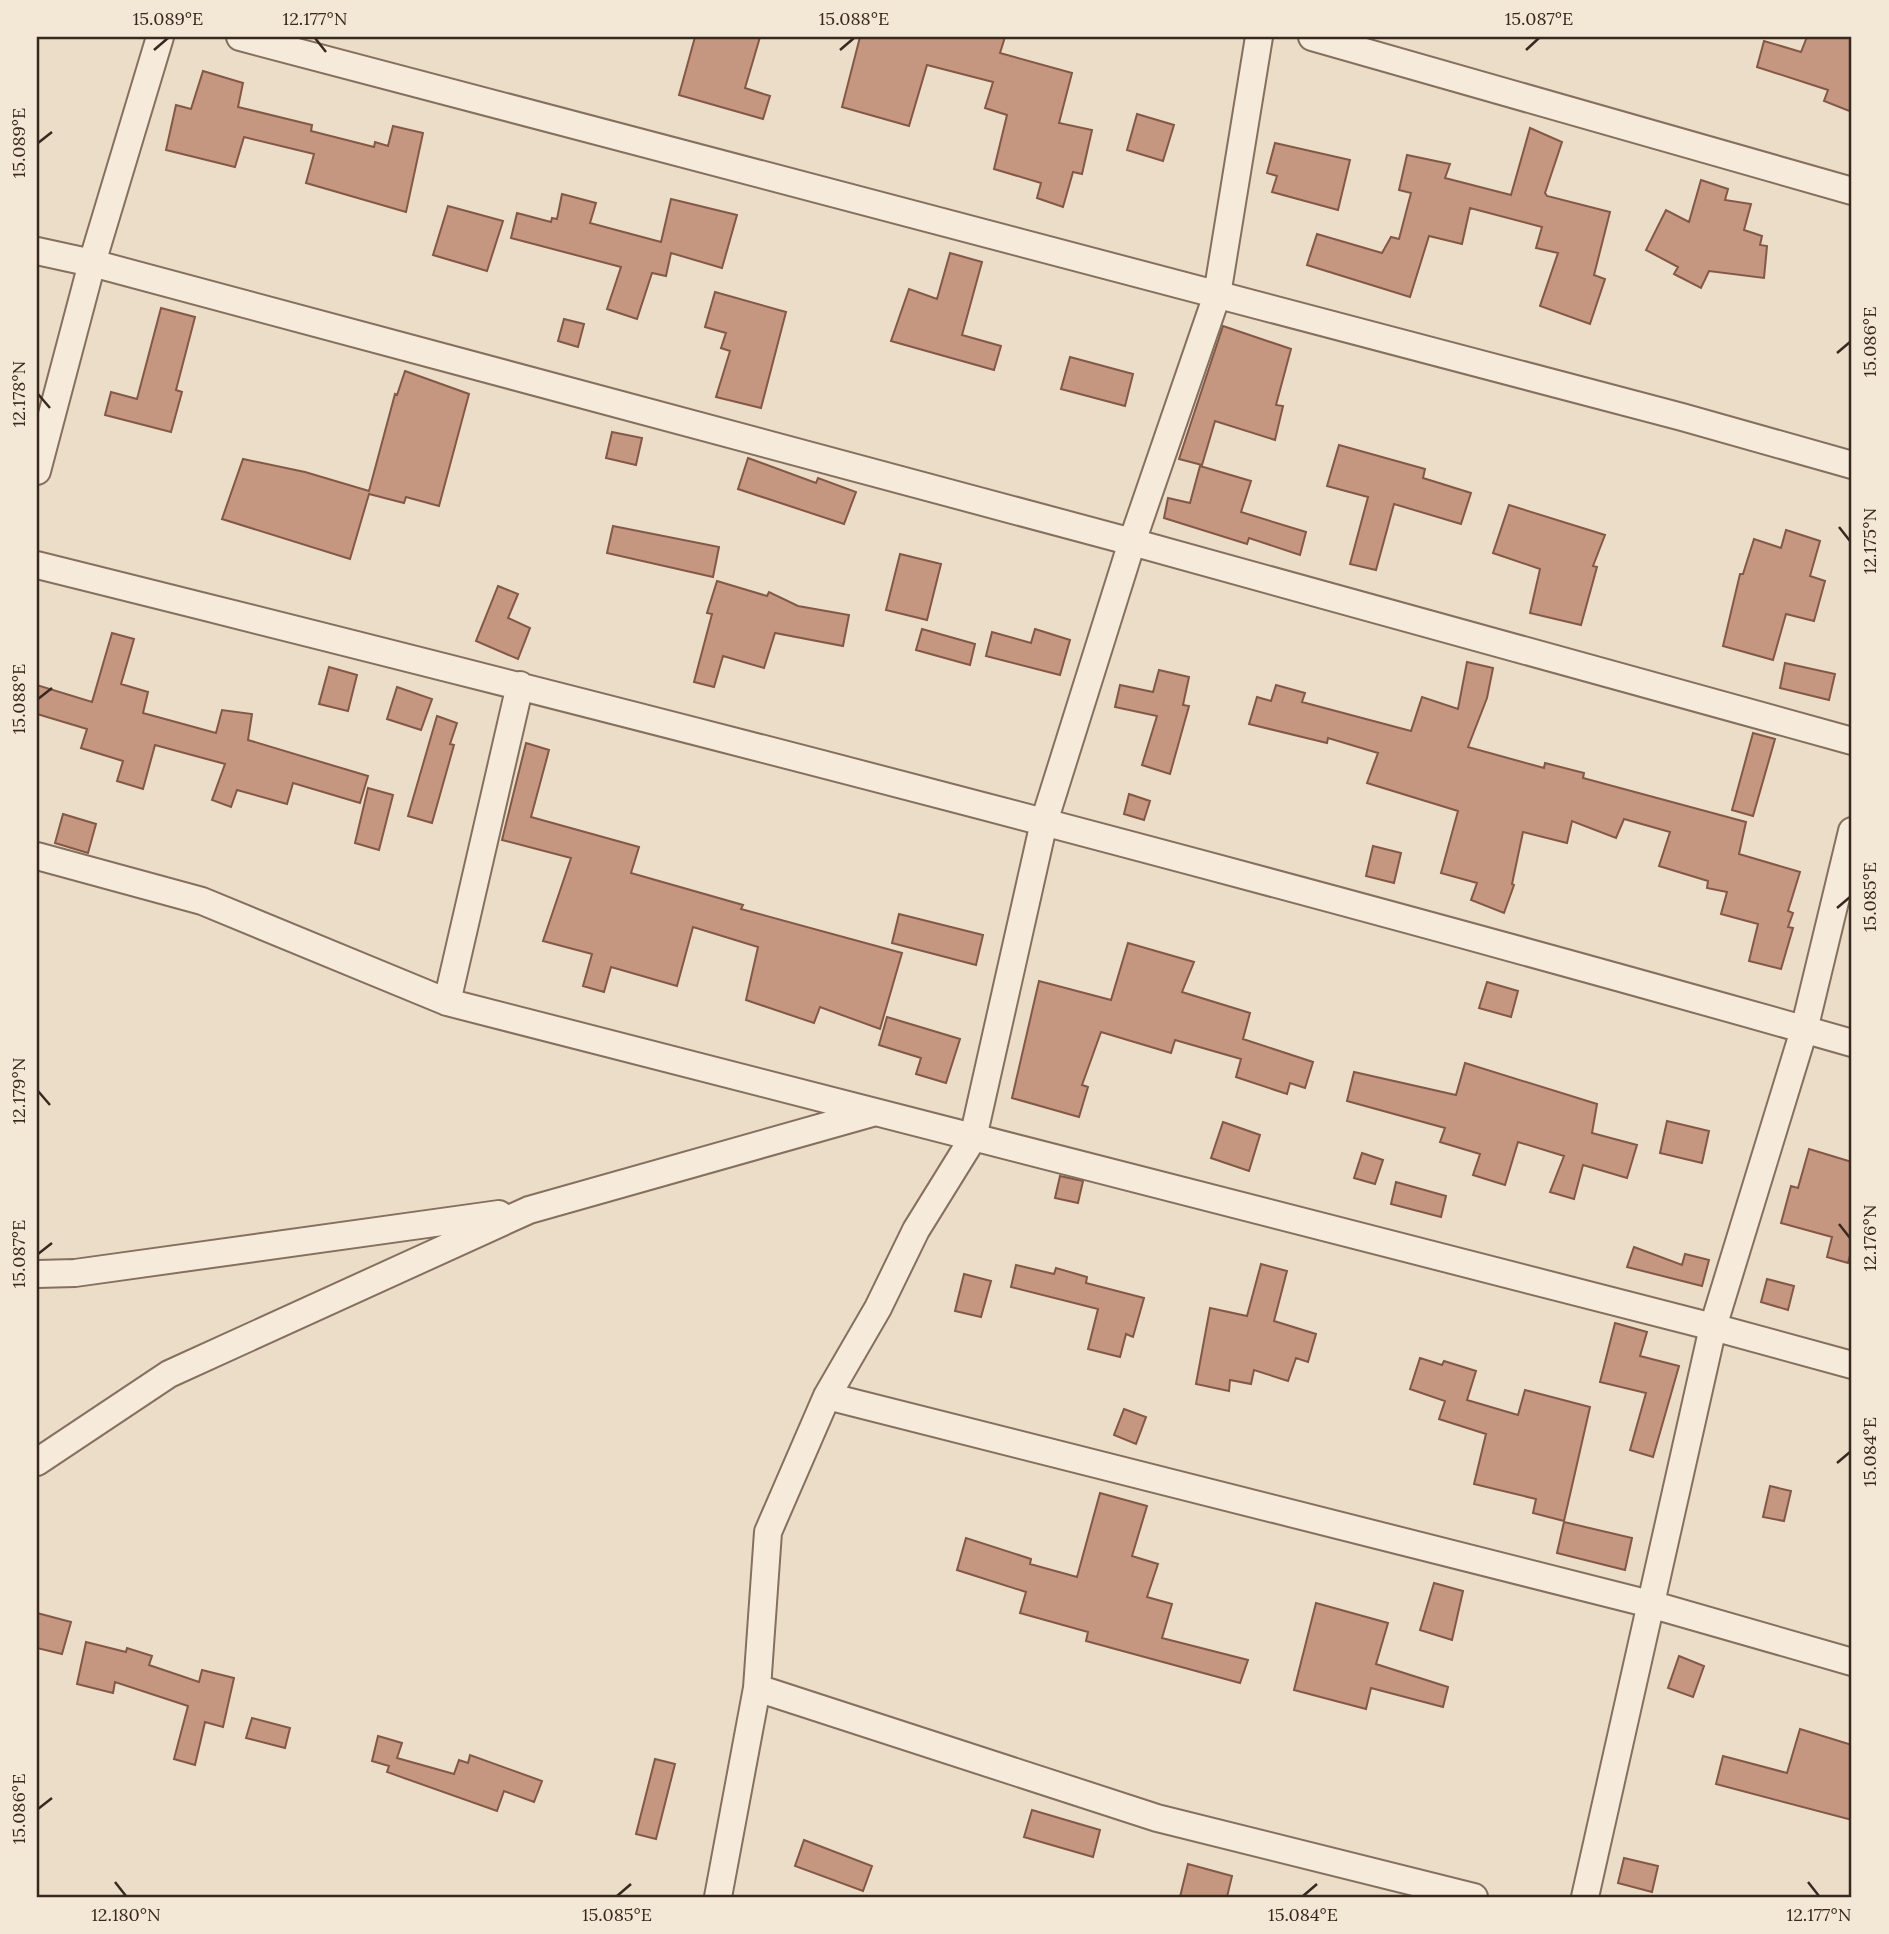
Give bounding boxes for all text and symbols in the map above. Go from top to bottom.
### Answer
text: 15.089°E [133,7,203,30]
text: 12.177°N [283,7,347,30]
text: 15.088°E [819,7,889,30]
text: 15.087°E [1505,7,1573,30]
text: 15.089°E [7,108,30,178]
text: 15.086°E [1858,307,1881,377]
text: 12.178°N [7,361,30,427]
text: 12.175°N [1858,508,1881,574]
text: 15.088°E [7,664,30,734]
text: 15.085°E [1858,862,1881,932]
text: 12.179°N [7,1058,30,1124]
text: 12.176°N [1858,1205,1881,1271]
text: 15.087°E [7,1220,30,1288]
text: 15.084°E [1858,1417,1881,1487]
text: 15.086°E [7,1774,30,1844]
text: 12.180°N [91,1903,161,1926]
text: 15.085°E [582,1903,652,1926]
text: 15.084°E [1268,1903,1338,1926]
text: 12.177°N [1787,1903,1851,1926]

